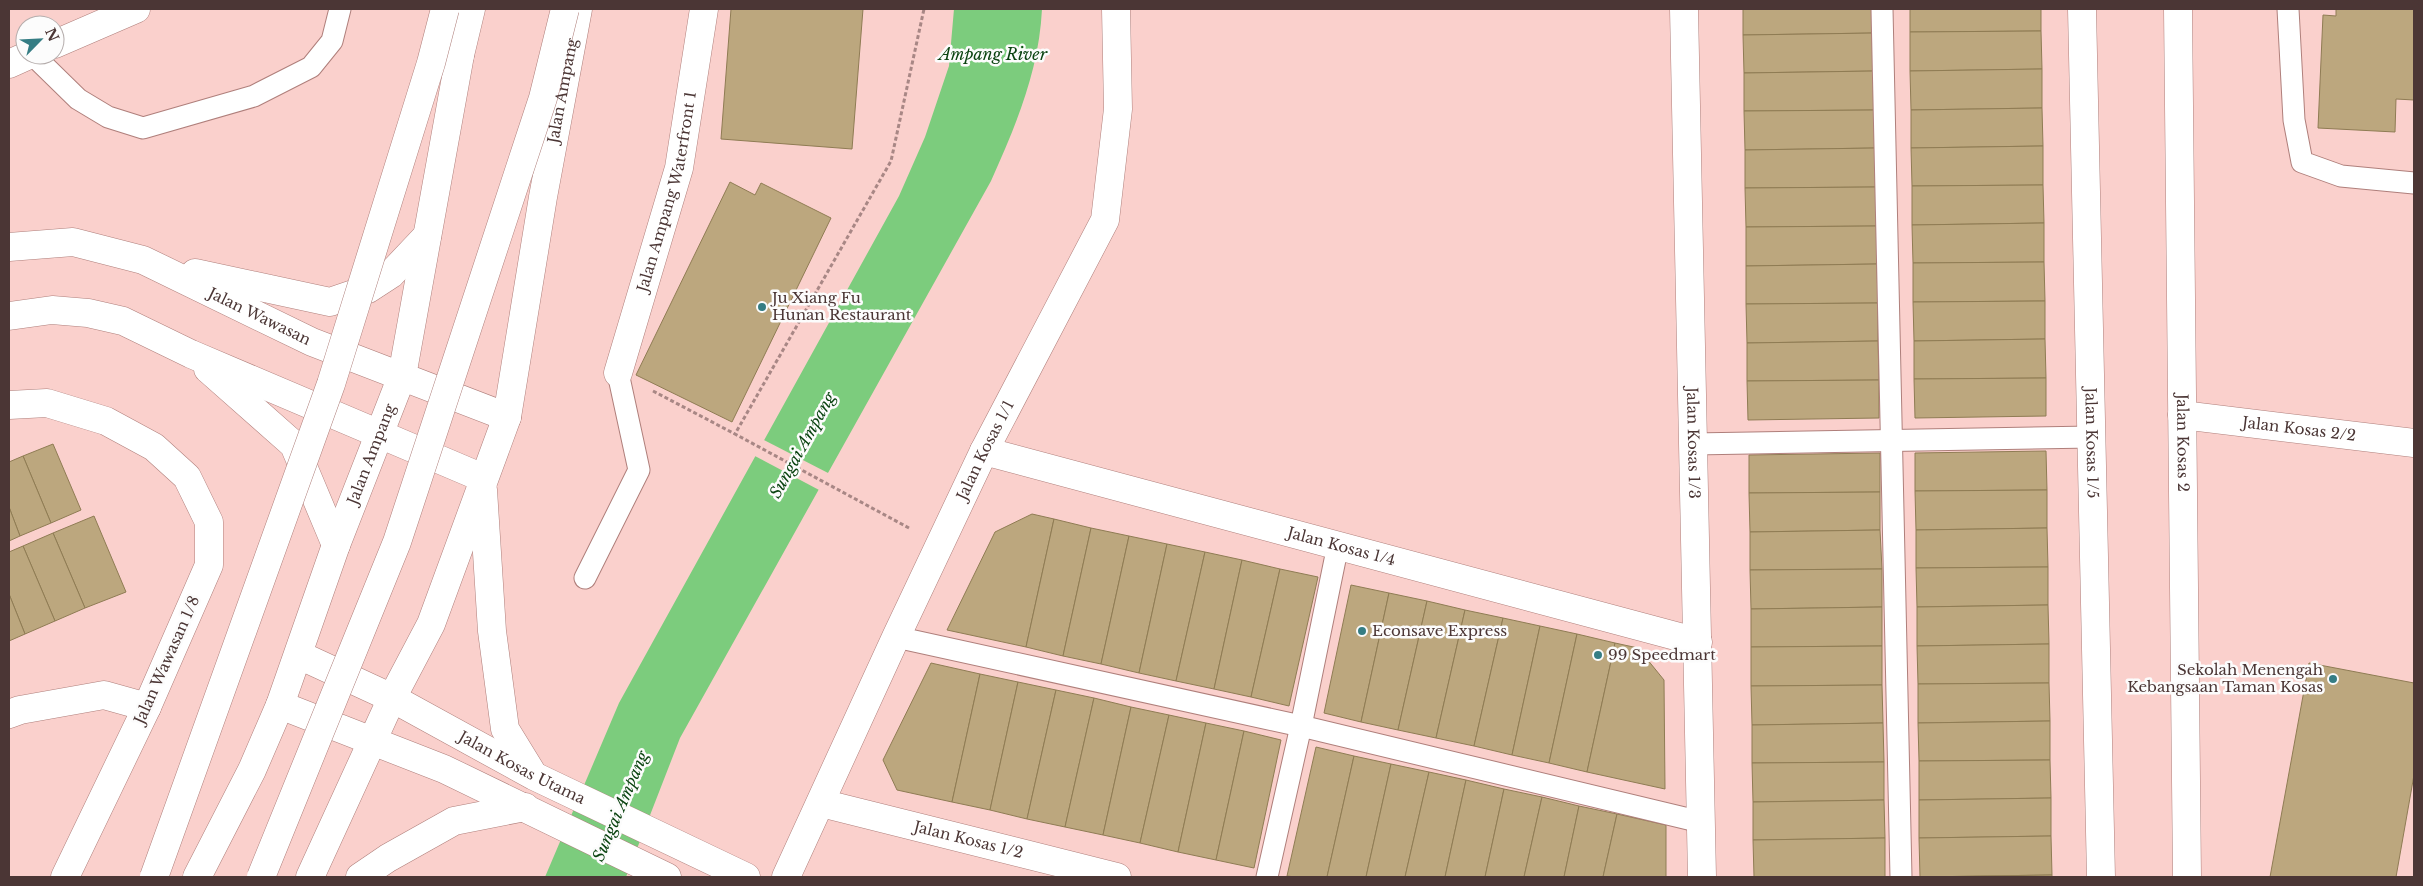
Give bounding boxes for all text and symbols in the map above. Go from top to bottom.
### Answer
north arrow [15,15,65,65]
text: N [41,25,63,44]
street label: Jalan Ampang [543,36,582,147]
water label: Ampang River [937,44,1048,64]
street label: Jalan Ampang Waterfront 1 [632,90,700,296]
street label: Jalan Wawasan [204,282,314,349]
place label: Ju Xiang Fu Hunan Restaurant [770,288,912,324]
marker: Ju Xiang Fu Hunan Restaurant [756,301,768,313]
street label: Jalan Kosas 1/3 [1683,385,1704,499]
street label: Jalan Kosas 1/5 [2081,385,2103,499]
water label: Sungai Ampang [765,388,840,501]
street label: Jalan Kosas 2 [2173,392,2193,492]
street label: Jalan Kosas 1/1 [951,397,1018,505]
street label: Jalan Ampang [342,400,400,509]
street label: Jalan Kosas 2/2 [2239,412,2357,445]
street label: Jalan Kosas 1/4 [1284,522,1398,570]
street label: Jalan Wawasan 1/8 [129,593,203,729]
place label: Econsave Express [1372,621,1507,640]
marker: Econsave Express [1356,625,1368,637]
place label: 99 Speedmart [1608,645,1716,664]
marker: 99 Speedmart [1592,649,1604,661]
place label: Sekolah Menengah Kebangsaan Taman Kosas [2127,660,2323,696]
marker: Sekolah Menengah Kebangsaan Taman Kosas [2327,673,2339,685]
street label: Jalan Kosas Utama [454,726,589,808]
water label: Sungai Ampang [588,747,653,864]
street label: Jalan Kosas 1/2 [910,816,1025,862]

